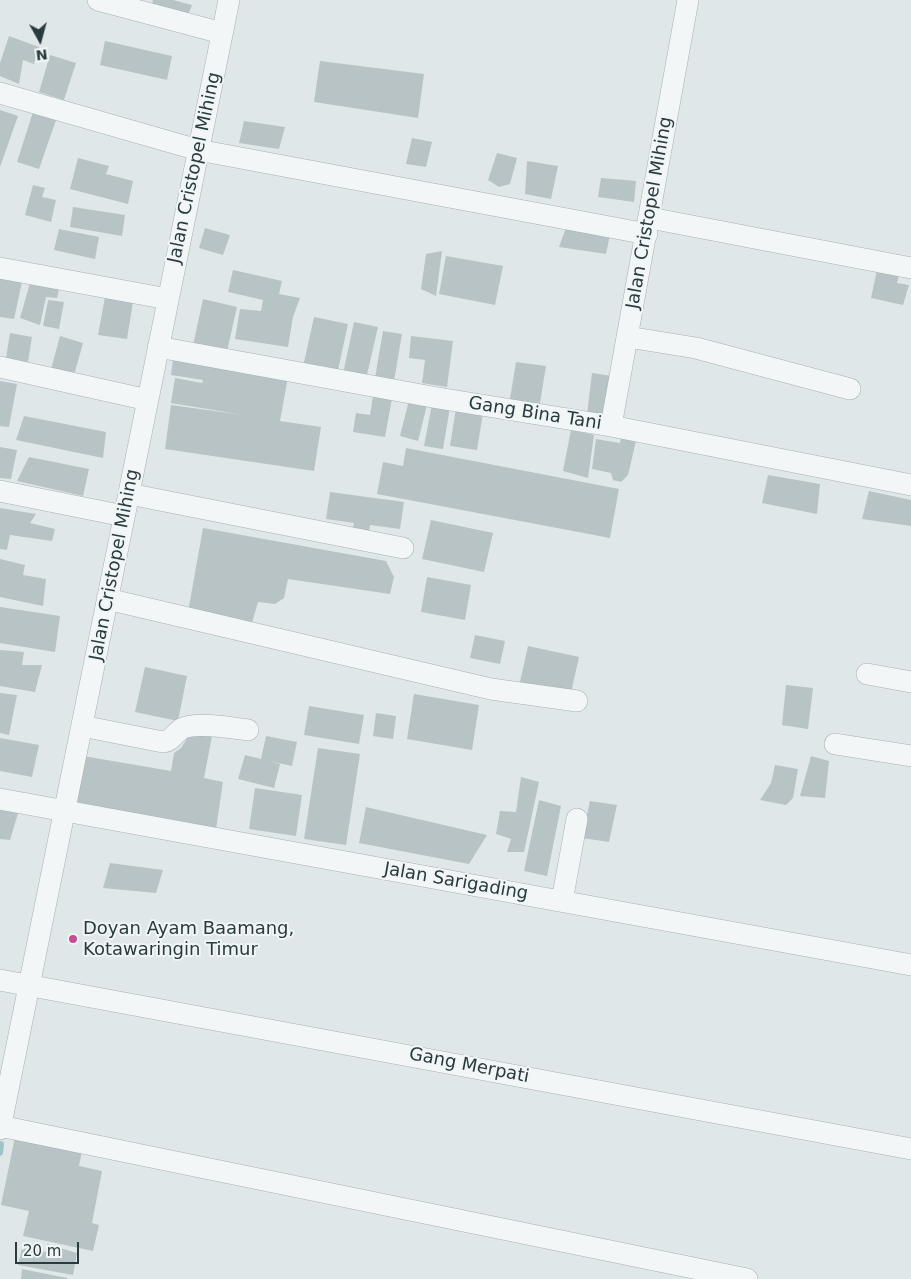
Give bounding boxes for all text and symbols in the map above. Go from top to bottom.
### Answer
north arrow [15,15,65,65]
text: N [35,46,49,64]
street label: Jalan Cristopel Mihing [164,70,226,266]
street label: Jalan Cristopel Mihing [622,115,678,311]
street label: Gang Bina Tani [467,393,603,435]
street label: Jalan Cristopel Mihing [86,467,144,663]
street label: Jalan Sarigading [382,859,530,905]
place label: Doyan Ayam Baamang, Kotawaringin Timur [83,918,294,961]
marker: Doyan Ayam Baamang, Kotawaringin Timur [67,933,79,945]
street label: Gang Merpati [407,1044,531,1088]
scale bar [18,1232,81,1264]
text: 20 m [23,1242,61,1260]

